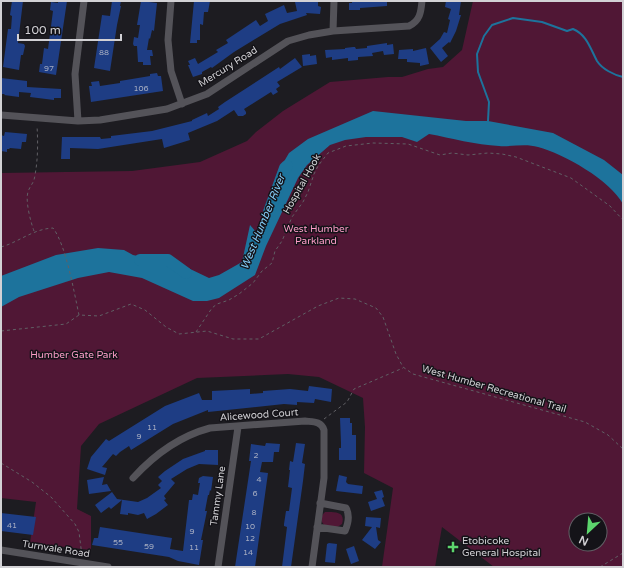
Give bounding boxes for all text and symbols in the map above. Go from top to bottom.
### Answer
scale bar [18,16,121,42]
text: 100 m [24,23,61,37]
street label: Mercury Road [196,44,260,90]
house number: 88 [99,48,109,57]
house number: 97 [44,64,54,73]
house number: 106 [133,84,149,93]
street label: Hospital Hook [281,151,324,216]
water label: West Humber River [238,171,289,271]
park label: West Humber Parkland [284,223,349,247]
park label: Humber Gate Park [30,349,118,361]
street label: West Humber Recreational Trail [420,363,568,415]
street label: Alicewood Court [219,406,299,424]
house number: 11 [147,423,157,432]
house number: 9 [136,432,142,441]
house number: 2 [253,451,259,460]
street label: Tammy Lane [208,465,228,527]
house number: 4 [256,475,262,484]
house number: 6 [252,489,258,498]
house number: 8 [251,508,257,517]
north arrow [568,512,608,552]
house number: 41 [7,521,17,530]
house number: 10 [245,522,255,531]
house number: 9 [189,527,195,536]
text: N [577,533,591,548]
house number: 12 [245,534,255,543]
place label: Etobicoke General Hospital [462,535,541,559]
street label: Turnvale Road [21,538,91,560]
house number: 55 [113,538,123,547]
marker: Etobicoke General Hospital [447,541,459,553]
house number: 59 [144,542,154,551]
house number: 11 [189,543,199,552]
house number: 14 [243,548,253,557]

